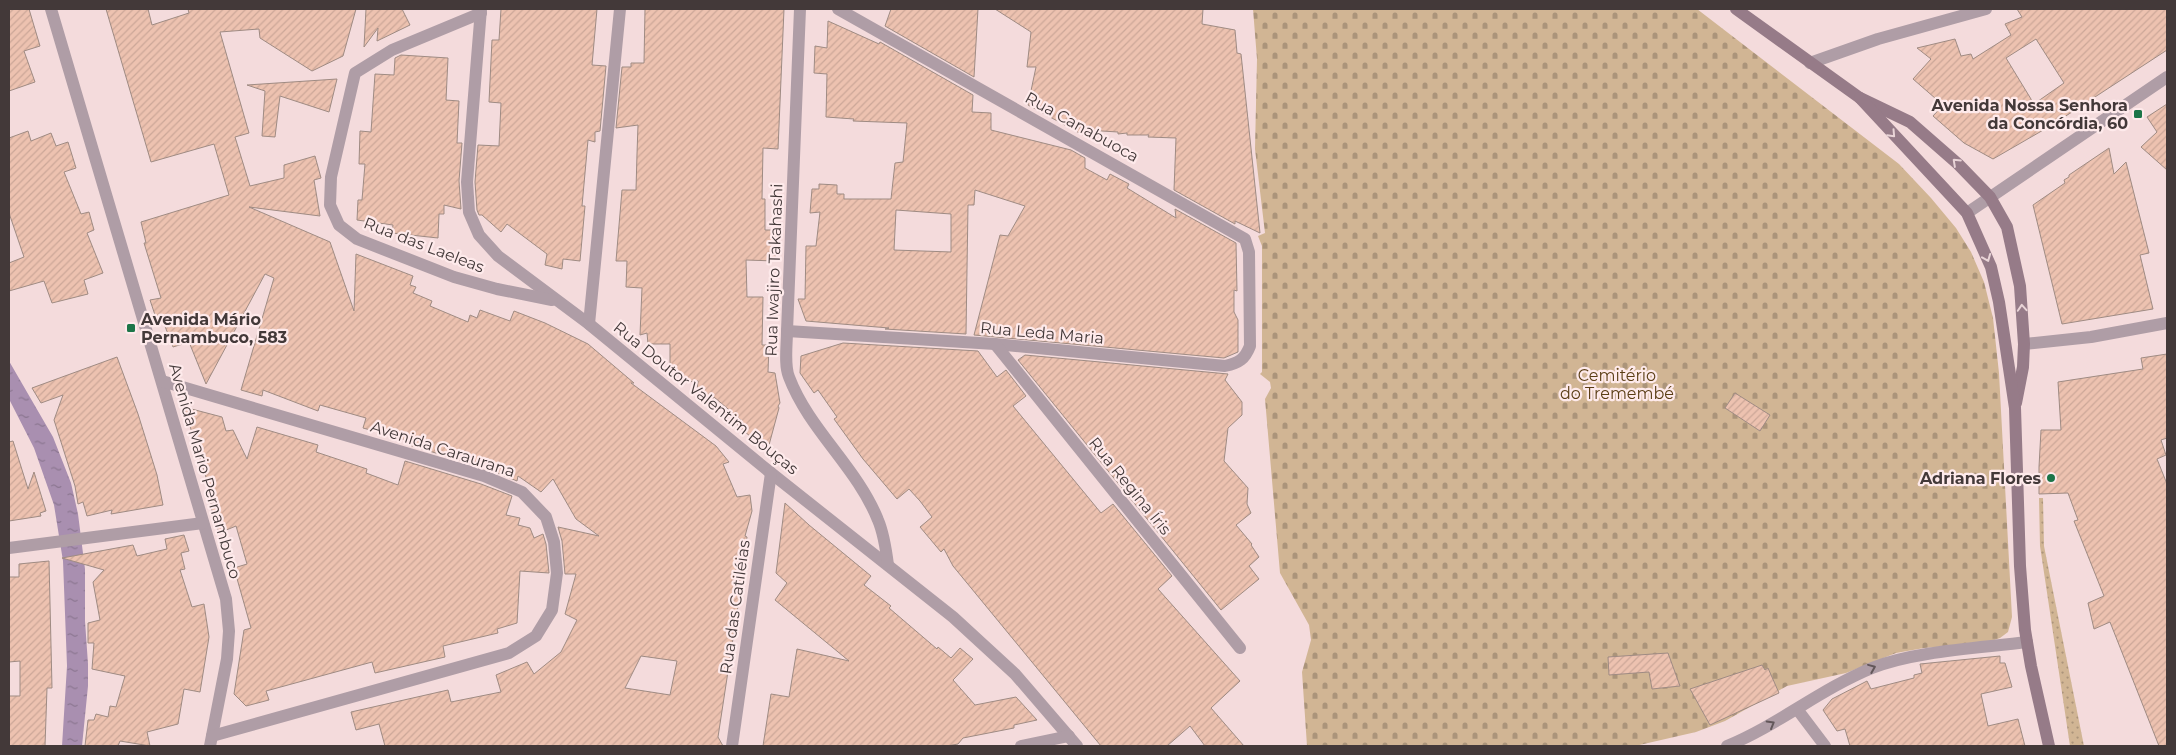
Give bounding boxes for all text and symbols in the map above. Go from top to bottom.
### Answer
street label: Rua Canabuoca [1022,88,1142,166]
place label: Avenida Nossa Senhora da Concórdia, 60 [1931,96,2128,133]
marker: Avenida Nossa Senhora da Concórdia, 60 [2132,108,2144,120]
one-way arrow [1886,129,1895,138]
one-way arrow [1953,159,1962,168]
street label: Rua Iwajiro Takahashi [761,183,787,357]
street label: Rua das Laeleas [361,213,487,277]
one-way arrow [1981,253,1991,262]
one-way arrow [2016,303,2027,311]
place label: Avenida Mário Pernambuco, 583 [140,310,287,347]
street label: Rua Doutor Valentim Bouças [610,317,802,479]
street label: Rua Leda Maria [979,318,1105,348]
marker: Avenida Mário Pernambuco, 583 [125,322,137,334]
street label: Avenida Mario Pernambuco [165,361,245,581]
park label: Cemitério do Tremembé [1560,366,1674,403]
street label: Avenida Caraurana [368,417,518,481]
street label: Rua Regina Íris [1085,433,1175,539]
place label: Adriana Flores [1919,469,2041,488]
marker: Adriana Flores [2045,472,2057,484]
street label: Rua das Catiléias [716,539,754,675]
one-way arrow [1868,664,1876,674]
one-way arrow [1765,720,1774,730]

